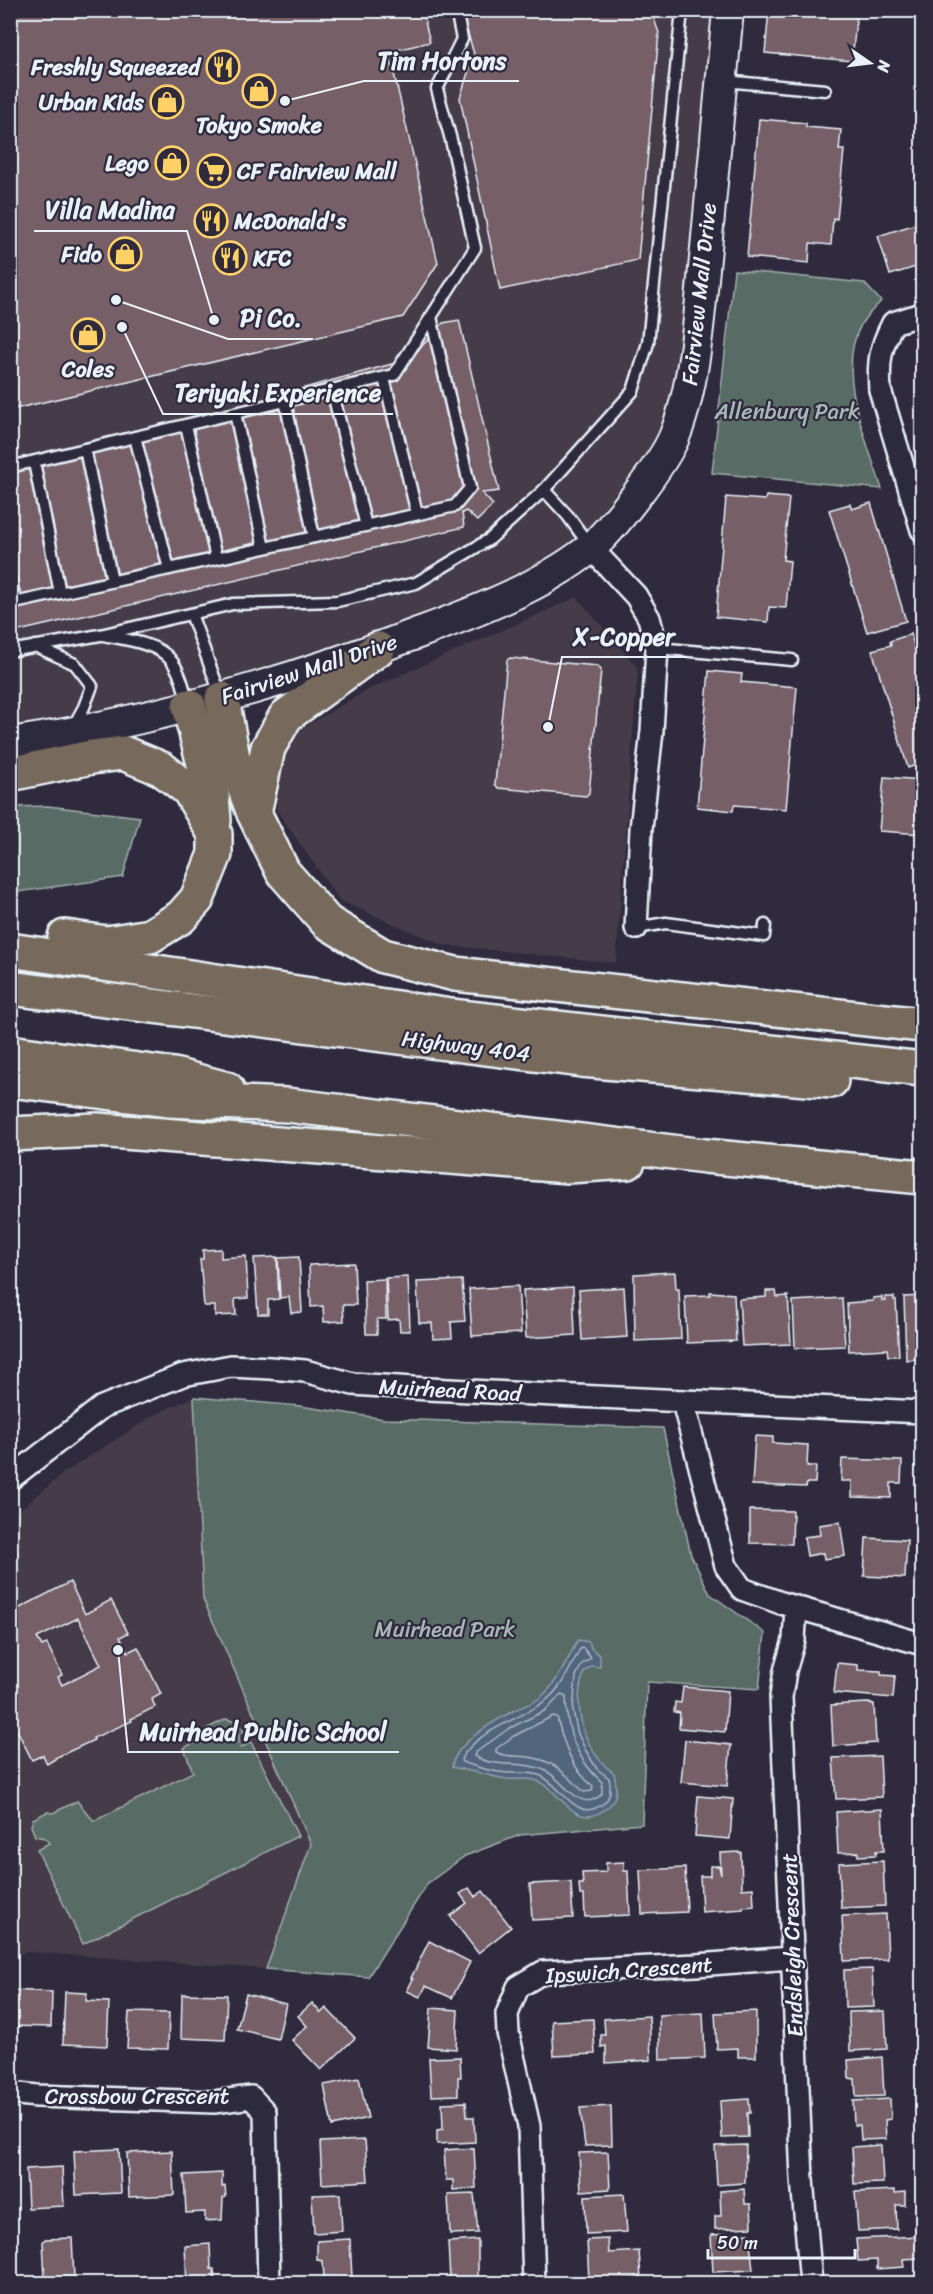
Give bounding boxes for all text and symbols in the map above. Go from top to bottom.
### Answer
north arrow [840,33,900,93]
callout: Tim Hortons [364,39,519,81]
text: Tim Hortons [377,40,508,82]
place label: Freshly Squeezed [30,48,202,87]
restaurant icon: Freshly Squeezed [205,49,241,85]
text: N [868,57,900,76]
shop icon: Tokyo Smoke [241,73,277,109]
place label: Urban Kids [39,83,145,122]
shop icon: Urban Kids [149,84,185,120]
place label: Tokyo Smoke [196,106,323,145]
place label: Lego [105,144,150,183]
shop icon: Lego [154,145,190,181]
place label: CF Fairview Mall [236,152,398,191]
supermarket icon: CF Fairview Mall [196,153,232,189]
callout: Villa Madina [34,189,187,231]
text: Villa Madina [45,189,176,231]
street label: Fairview Mall Drive [670,201,728,387]
place label: McDonald's [233,202,347,241]
restaurant icon: McDonald's [193,203,229,239]
place label: Fido [60,235,103,274]
shop icon: Fido [107,236,143,272]
place label: KFC [252,239,292,278]
restaurant icon: KFC [212,240,248,276]
callout: Pi Co. [228,297,313,339]
text: Pi Co. [240,297,302,339]
shop icon: Coles [70,317,106,353]
place label: Coles [61,350,115,389]
callout: Teriyaki Experience [163,372,393,414]
text: Teriyaki Experience [175,372,382,414]
park label: Allenbury Park [713,392,860,431]
callout: X-Copper [562,615,687,657]
text: X-Copper [571,616,677,658]
street label: Fairview Mall Drive [216,622,402,716]
street label: Highway 404 [400,1019,533,1073]
street label: Muirhead Road [378,1367,524,1413]
park label: Muirhead Park [375,1610,516,1649]
callout: Muirhead Public School [128,1710,399,1752]
text: Muirhead Public School [138,1711,388,1753]
street label: Endsleigh Crescent [769,1852,815,2038]
street label: Ipswich Crescent [543,1945,714,1995]
street label: Crossbow Crescent [45,2077,230,2116]
scale bar [708,2222,855,2260]
text: 50 m [717,2227,758,2259]

